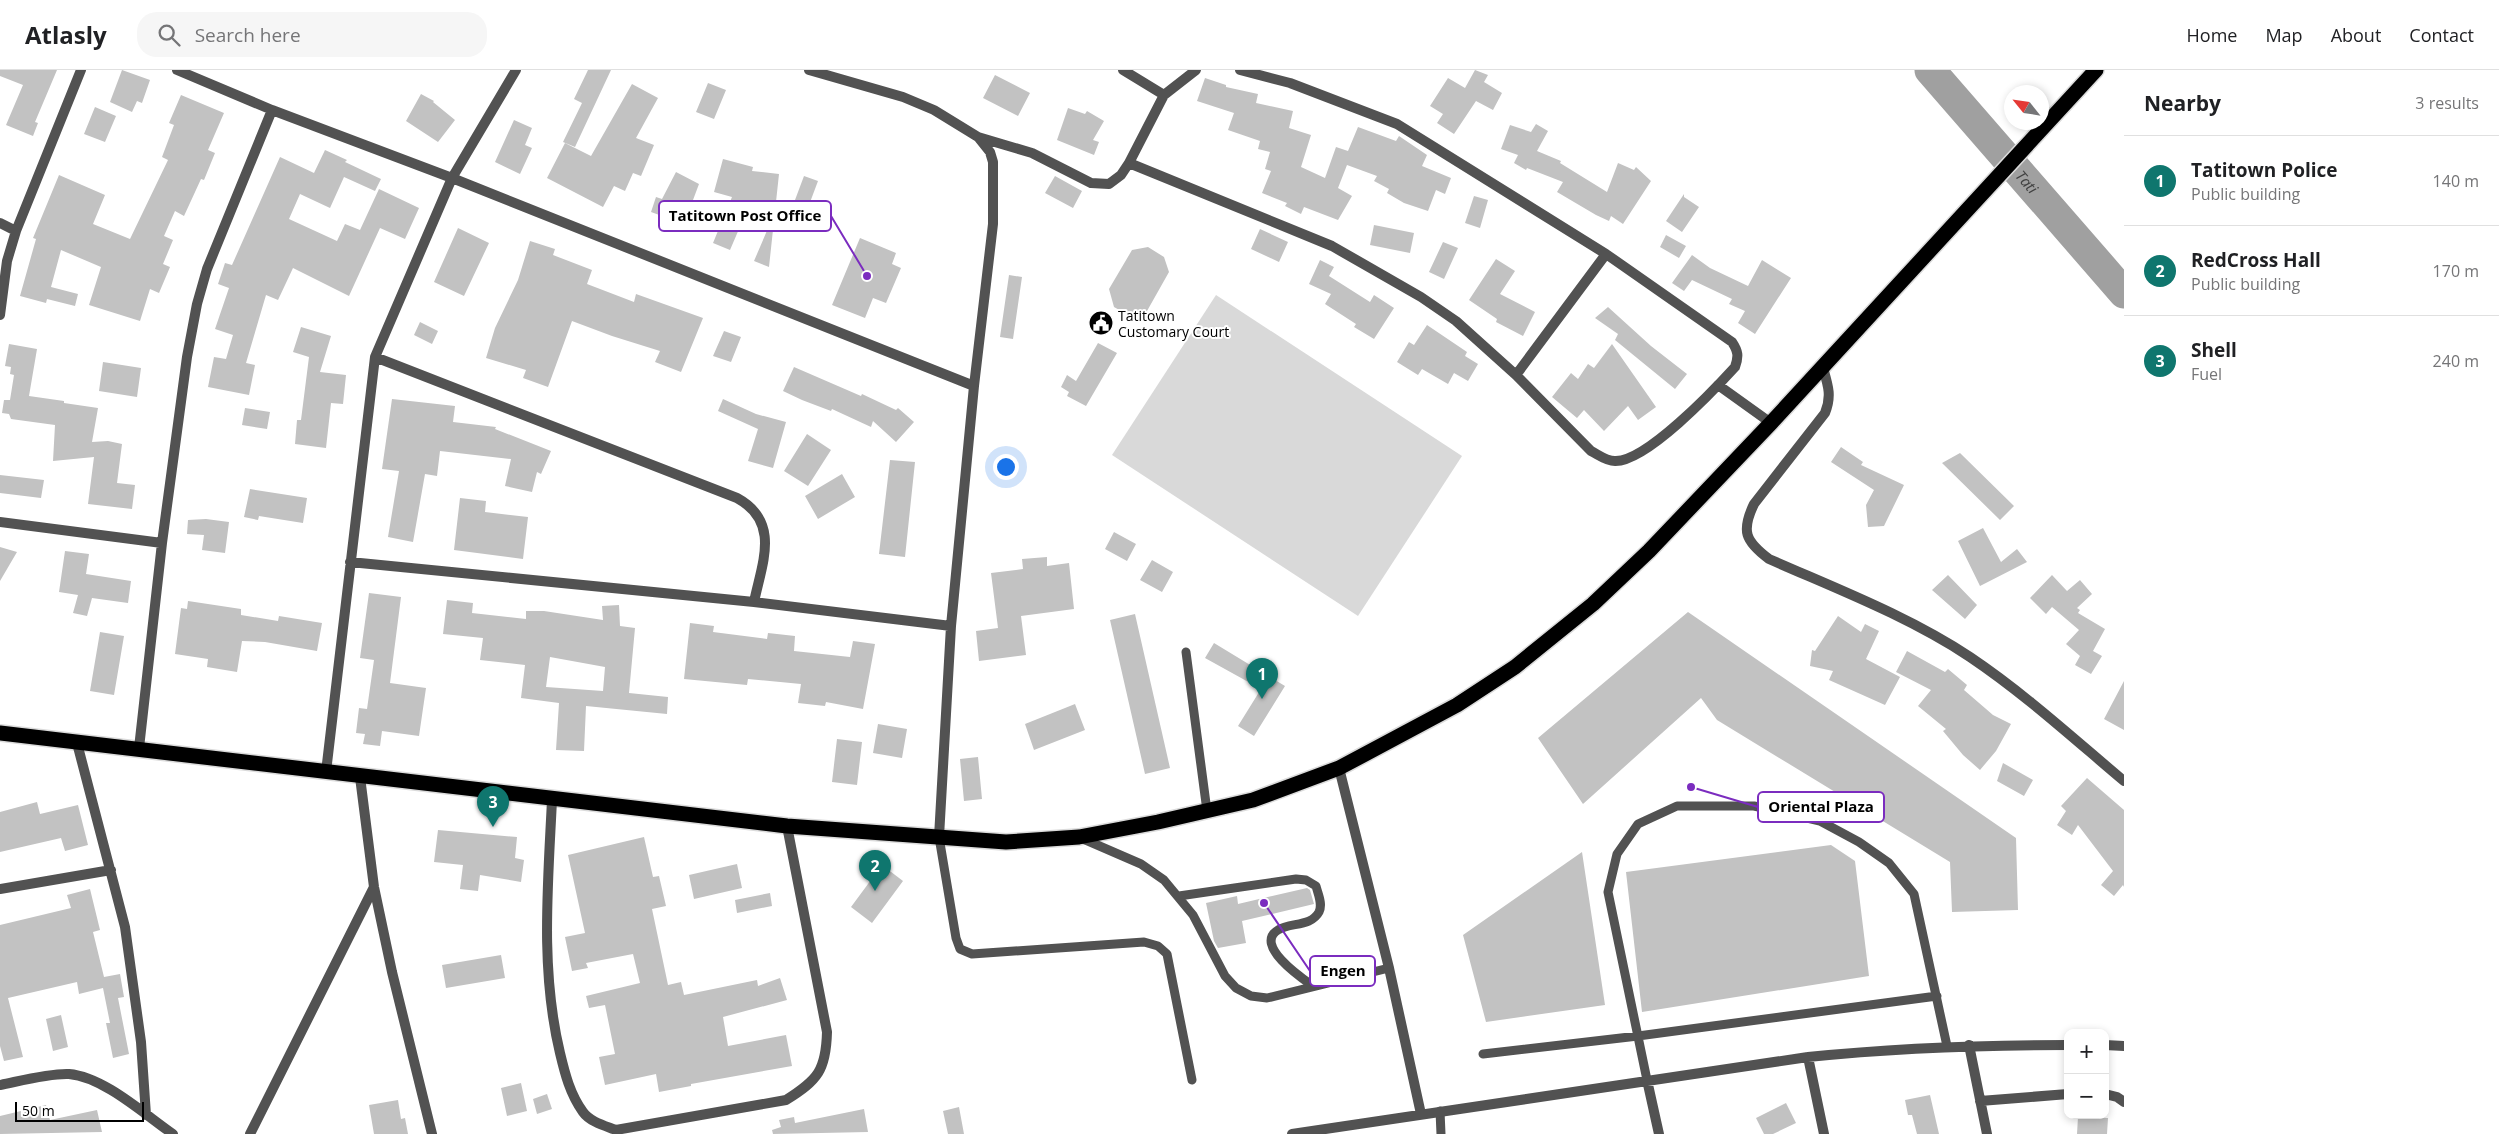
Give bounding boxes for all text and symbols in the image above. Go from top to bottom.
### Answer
search box [137,12,487,57]
text: Atlasly [25,18,107,51]
icon: search [155,21,183,49]
text: Search here [195,22,301,48]
text: Home [2187,23,2237,47]
text: Map [2265,23,2303,47]
text: About [2331,23,2381,47]
text: Contact [2409,23,2474,47]
north arrow [2004,85,2049,130]
text: Nearby [2144,89,2221,117]
text: 3 results [2415,92,2479,114]
text: Tatitown Police [2191,157,2338,183]
water label: Tati [2011,166,2043,198]
text: 1 [2155,170,2165,192]
text: 140 m [2433,170,2479,192]
text: Public building [2191,183,2300,205]
callout: Tatitown Post Office [659,201,831,231]
text: Tatitown Post Office [669,205,821,225]
text: RedCross Hall [2191,247,2321,273]
text: 2 [2155,260,2165,282]
text: 170 m [2433,260,2479,282]
text: Public building [2191,273,2300,295]
place label: Tatitown Customary Court [1118,306,1229,341]
public building icon: Tatitown Customary Court [1088,310,1114,336]
text: Shell [2191,337,2237,363]
text: 3 [2155,350,2165,372]
text: 240 m [2433,350,2479,372]
text: Fuel [2191,363,2222,385]
your location [993,454,1019,480]
pin: 1 [1246,658,1278,699]
pin: 3 [477,786,509,827]
callout: Oriental Plaza [1758,792,1884,822]
text: Oriental Plaza [1768,796,1874,816]
pin: 2 [859,850,891,891]
callout: Engen [1310,956,1375,986]
text: Engen [1320,960,1366,980]
map controls [2064,1029,2109,1119]
button: + [2064,1029,2109,1074]
button: − [2064,1074,2109,1119]
scale bar [15,1099,144,1122]
text: 50 m [22,1101,55,1120]

